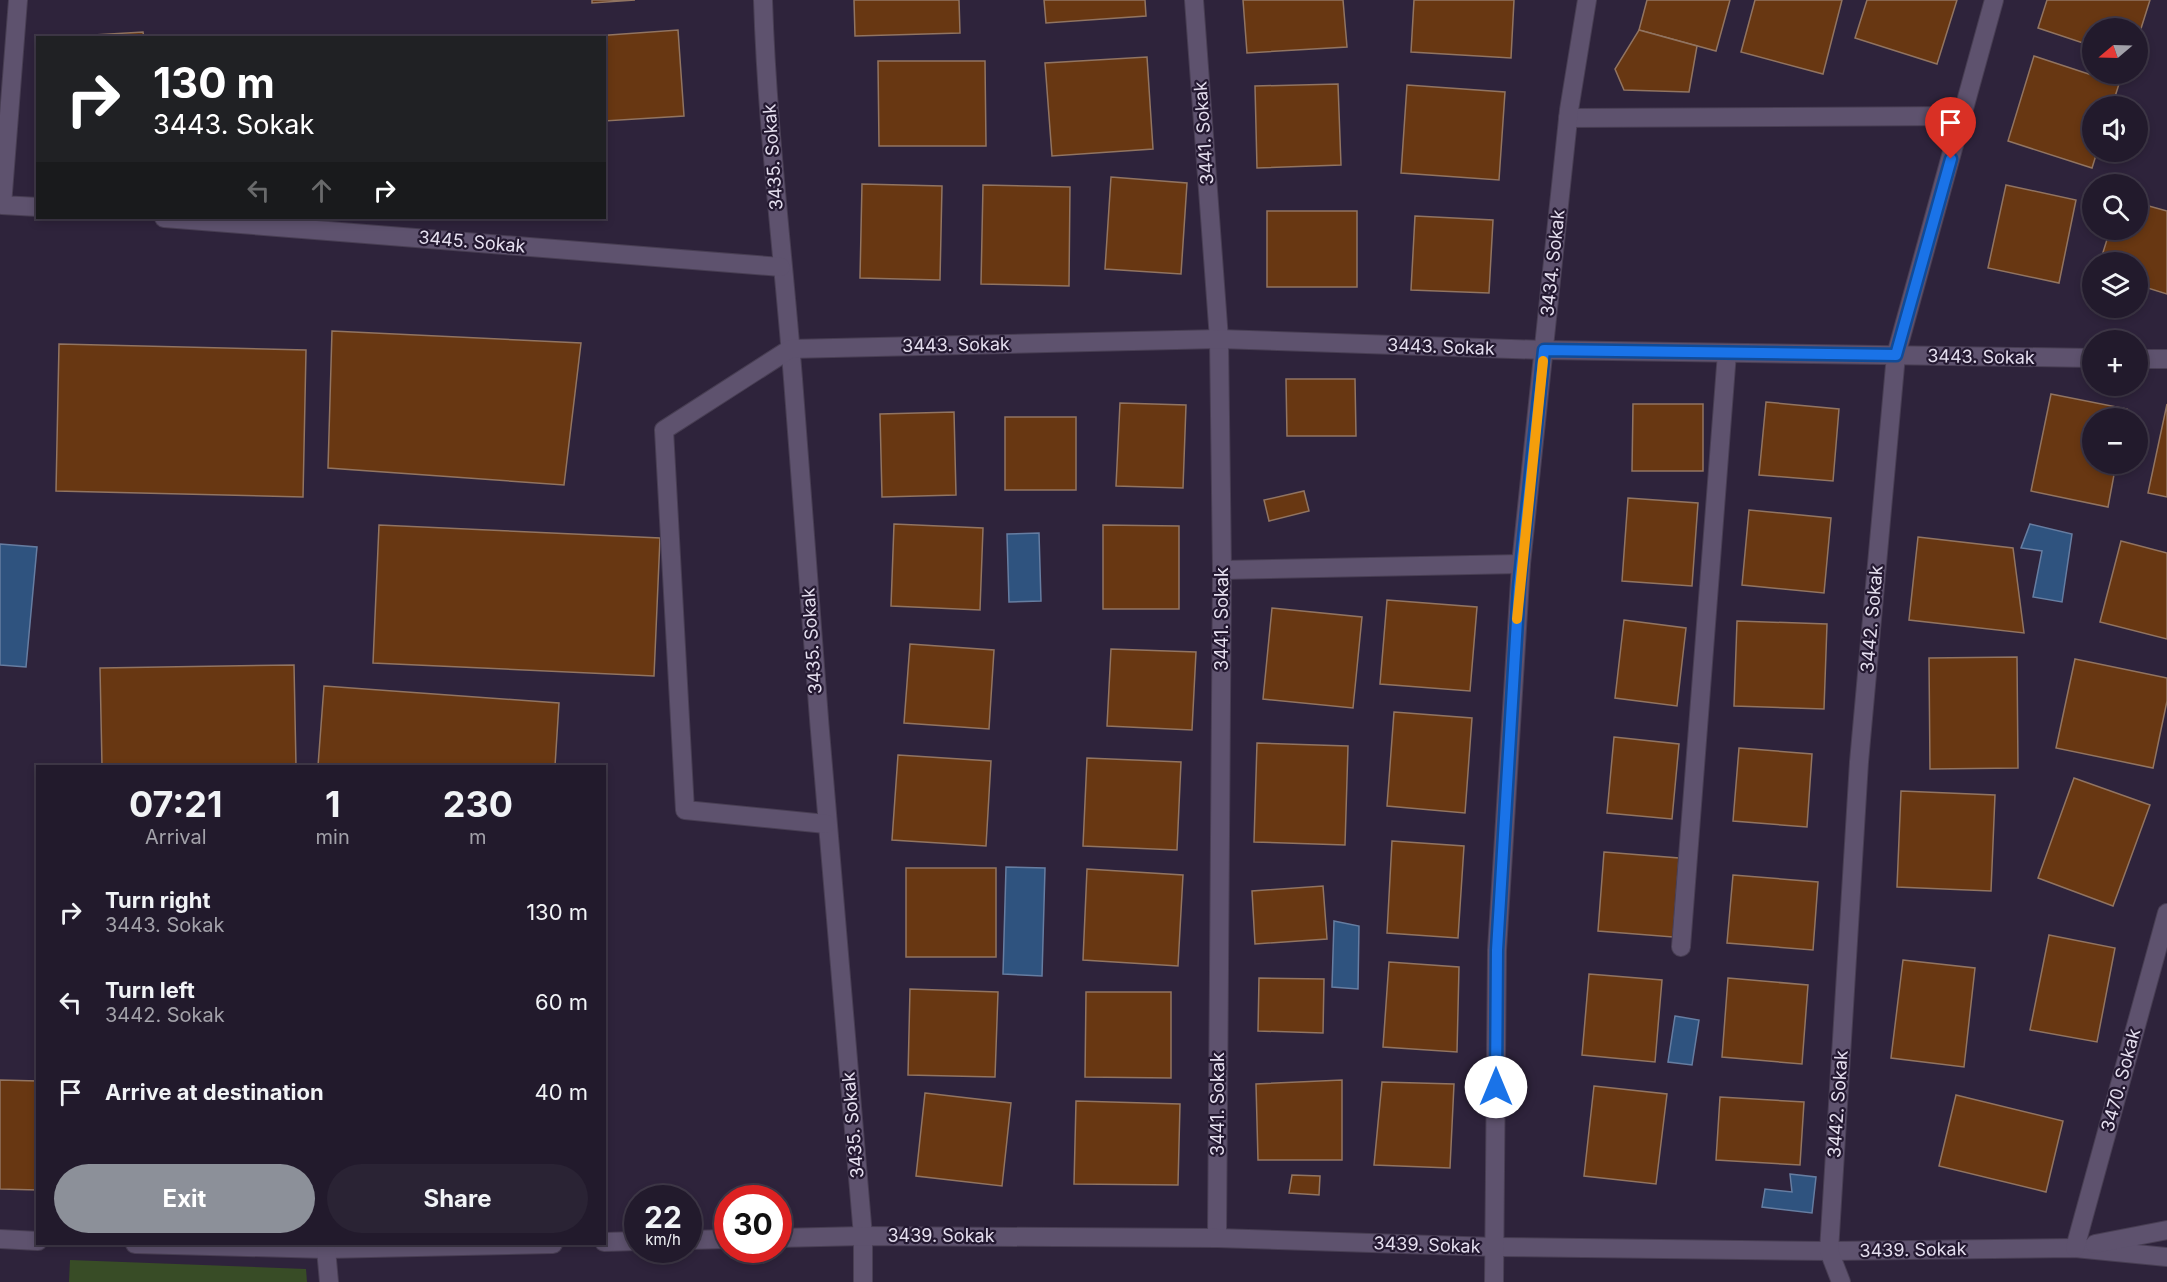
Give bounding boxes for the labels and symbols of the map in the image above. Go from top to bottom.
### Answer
north arrow [2082,18,2148,84]
street label: 3441. Sokak [1189,80,1218,186]
pin [1925,97,1976,159]
street label: 3435. Sokak [758,103,787,211]
street label: 3434. Sokak [1536,208,1569,317]
street label: 3445. Sokak [418,226,527,257]
street label: 3443. Sokak [902,333,1010,356]
street label: 3443. Sokak [1387,334,1495,359]
street label: 3443. Sokak [1927,345,2035,368]
street label: 3442. Sokak [1856,564,1887,674]
street label: 3441. Sokak [1211,567,1232,671]
street label: 3435. Sokak [797,587,826,695]
street label: 3470. Sokak [2097,1026,2144,1134]
street label: 3442. Sokak [1823,1049,1852,1158]
street label: 3441. Sokak [1207,1052,1228,1156]
position arrow [1464,1055,1528,1119]
street label: 3435. Sokak [837,1071,868,1179]
speed limit sign: 30 [714,1185,792,1263]
street label: 3439. Sokak [887,1225,995,1246]
street label: 3439. Sokak [1373,1232,1481,1257]
street label: 3439. Sokak [1859,1238,1967,1261]

